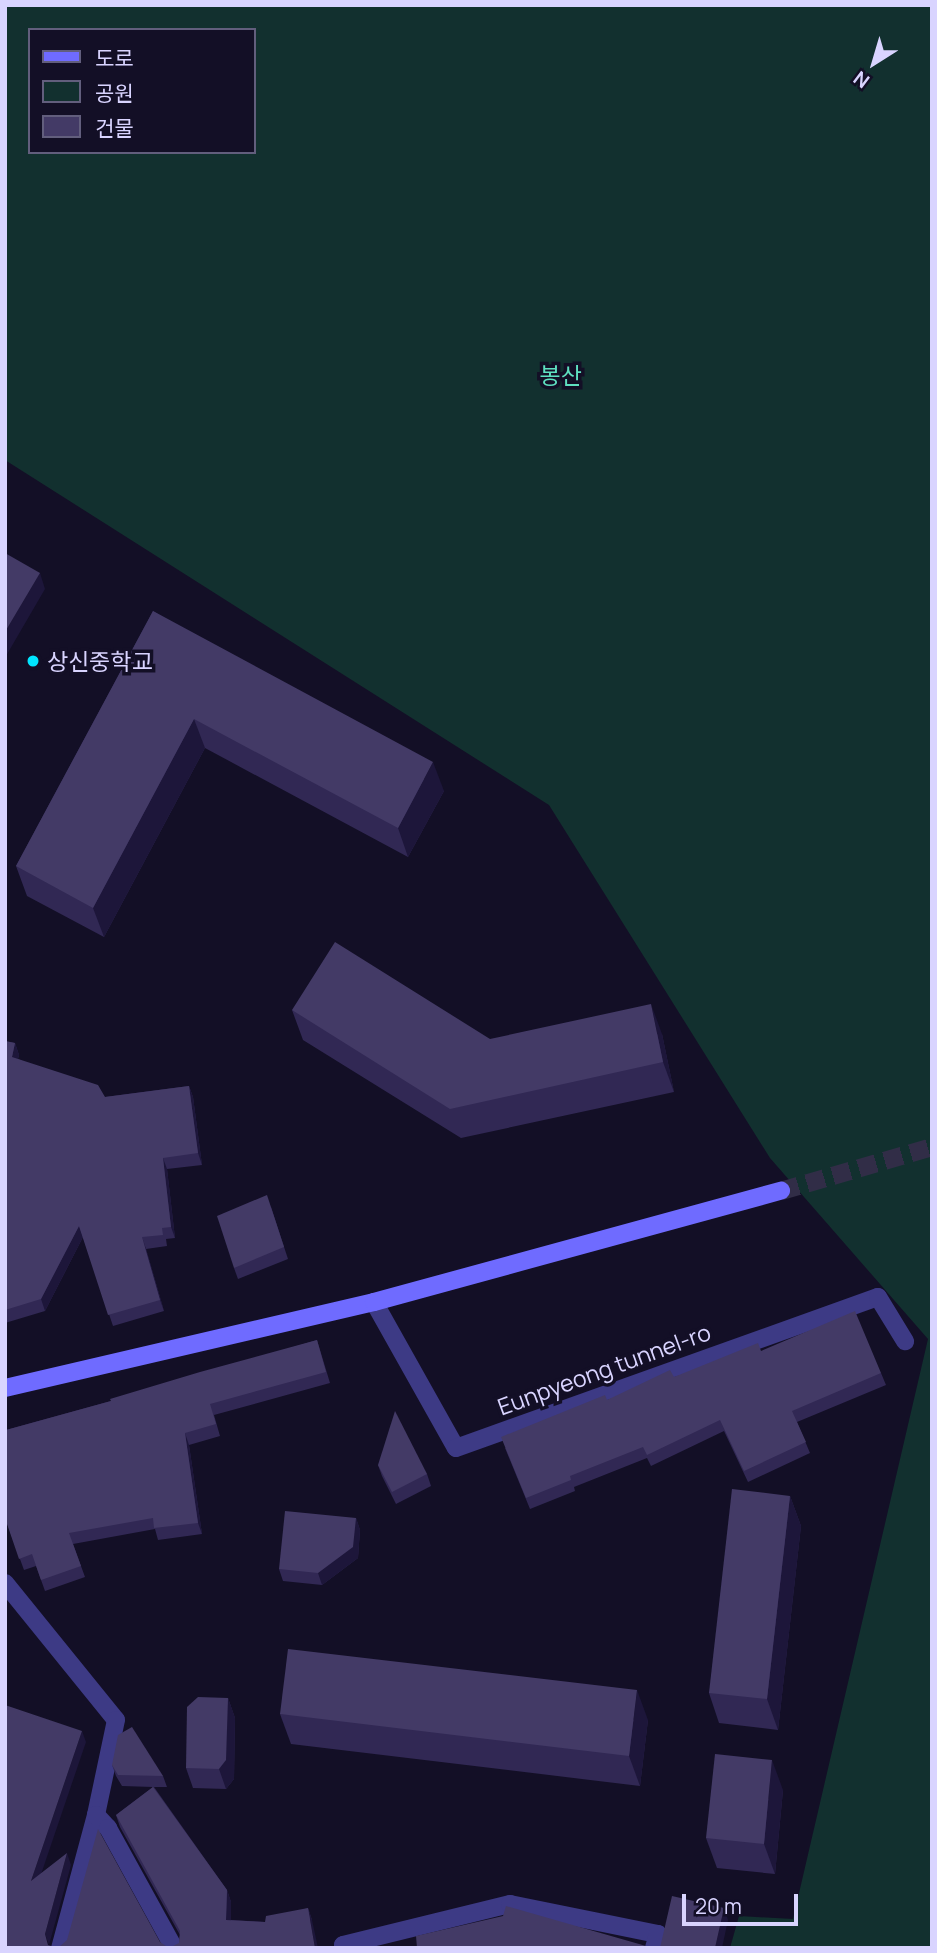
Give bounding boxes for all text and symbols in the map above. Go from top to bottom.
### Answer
legend [28,28,256,154]
north arrow [839,28,909,98]
text: 도로 [95,44,134,72]
text: N [848,65,875,94]
text: 공원 [95,79,134,107]
text: 건물 [95,114,134,142]
park label: 봉산 [540,361,582,389]
place label: 상신중학교 [47,647,153,675]
marker: 상신중학교 [25,653,41,669]
street label: Eunpyeong tunnel-ro [494,1318,714,1420]
scale bar [685,1880,800,1924]
text: 20 m [695,1892,742,1920]

